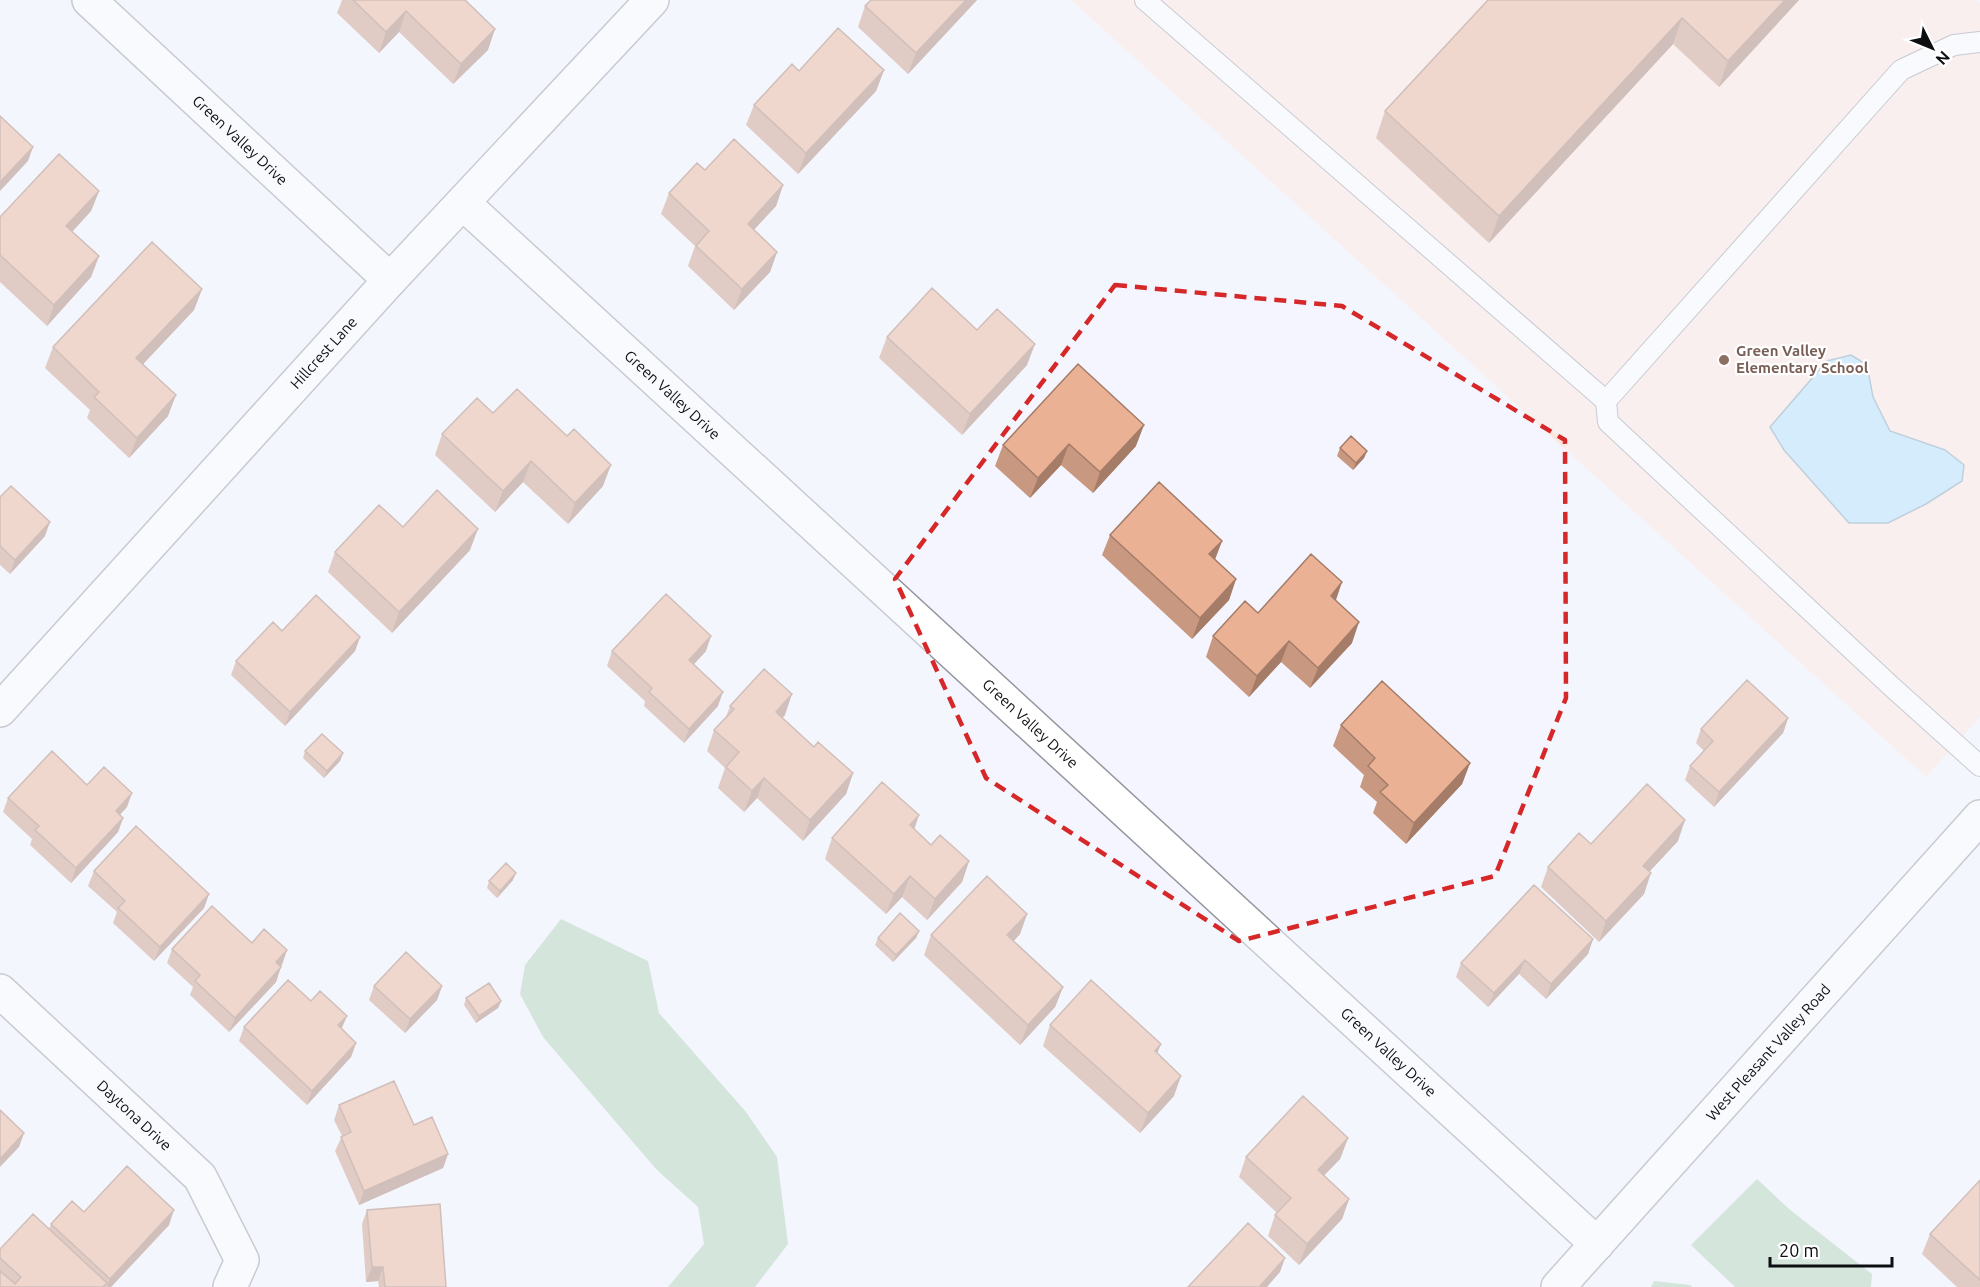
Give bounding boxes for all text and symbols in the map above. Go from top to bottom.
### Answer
north arrow [1902,18,1962,78]
text: N [1932,48,1954,69]
street label: Green Valley Drive [189,92,291,188]
street label: Hillcrest Lane [287,313,360,392]
place label: Green Valley Elementary School [1736,342,1869,376]
street label: Green Valley Drive [621,347,724,443]
marker: Green Valley Elementary School [1717,353,1731,367]
street label: Green Valley Drive [979,675,1082,771]
street label: West Pleasant Valley Road [1703,981,1834,1124]
street label: Green Valley Drive [1337,1004,1440,1100]
street label: Daytona Drive [94,1077,175,1154]
scale bar [1770,1230,1892,1268]
text: 20 m [1779,1240,1819,1260]

